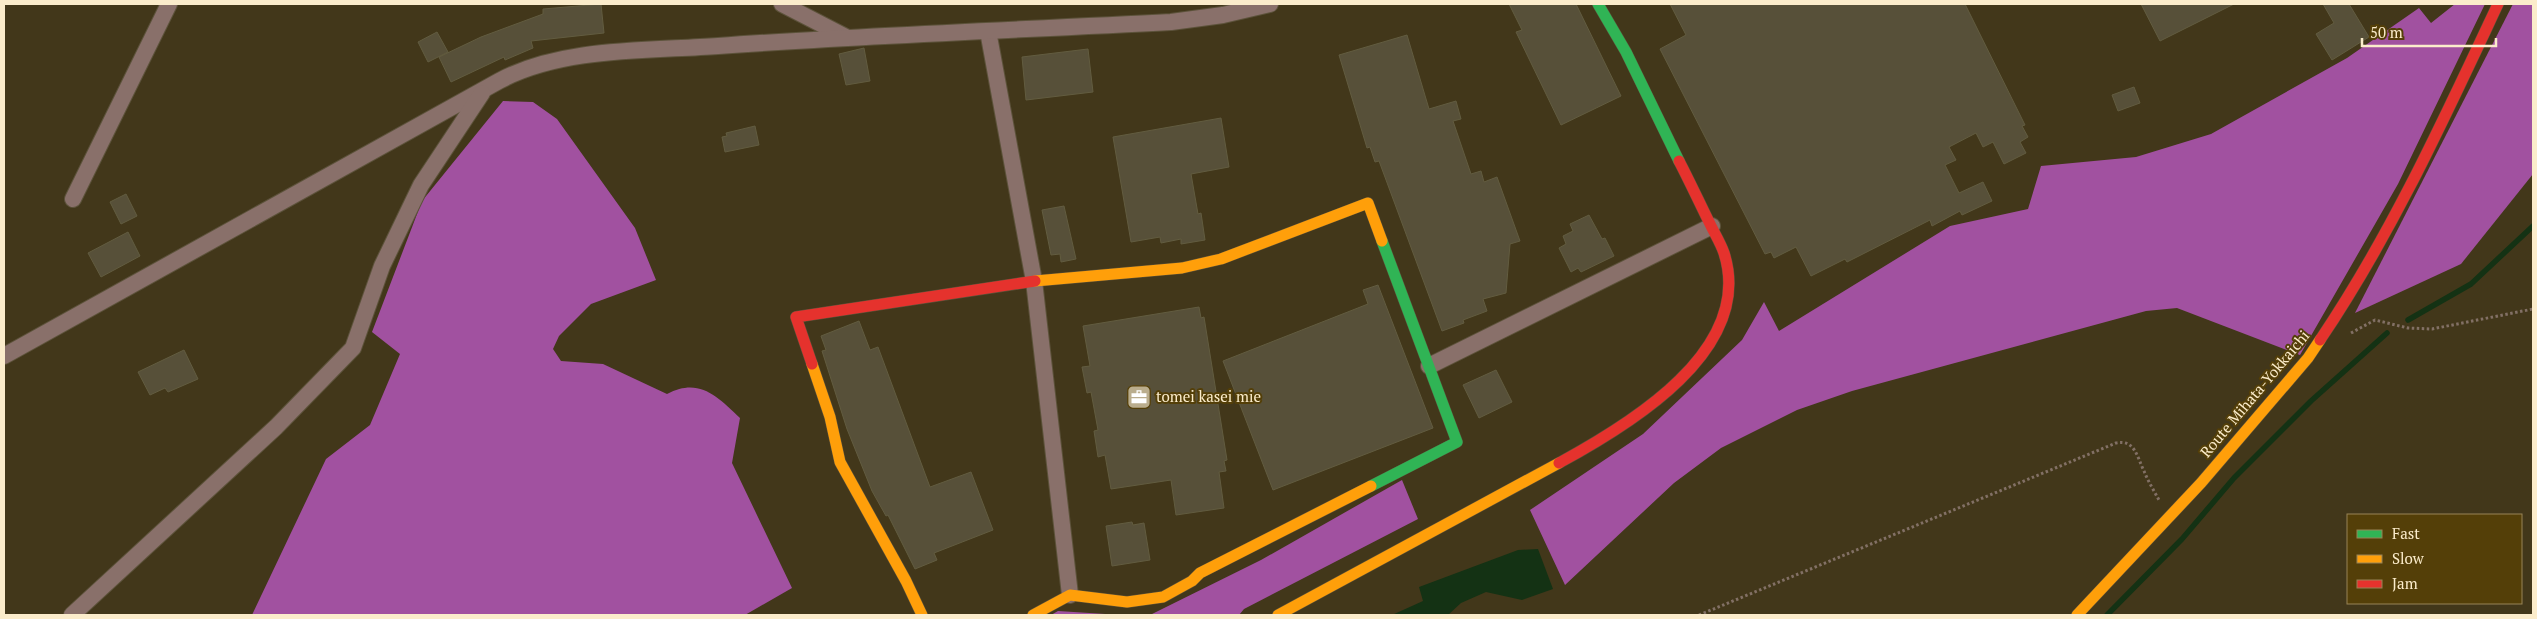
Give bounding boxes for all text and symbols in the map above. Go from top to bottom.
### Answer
scale bar [2362,15,2496,47]
text: 50 m [2370,22,2403,42]
street label: Route Mihata-Yokkaichi [2195,326,2313,461]
office icon: tomei kasei mie [1126,384,1152,410]
place label: tomei kasei mie [1156,386,1261,406]
legend [2347,514,2522,604]
text: Fast [2392,523,2420,543]
text: Slow [2392,548,2425,568]
text: Jam [2392,573,2418,593]

